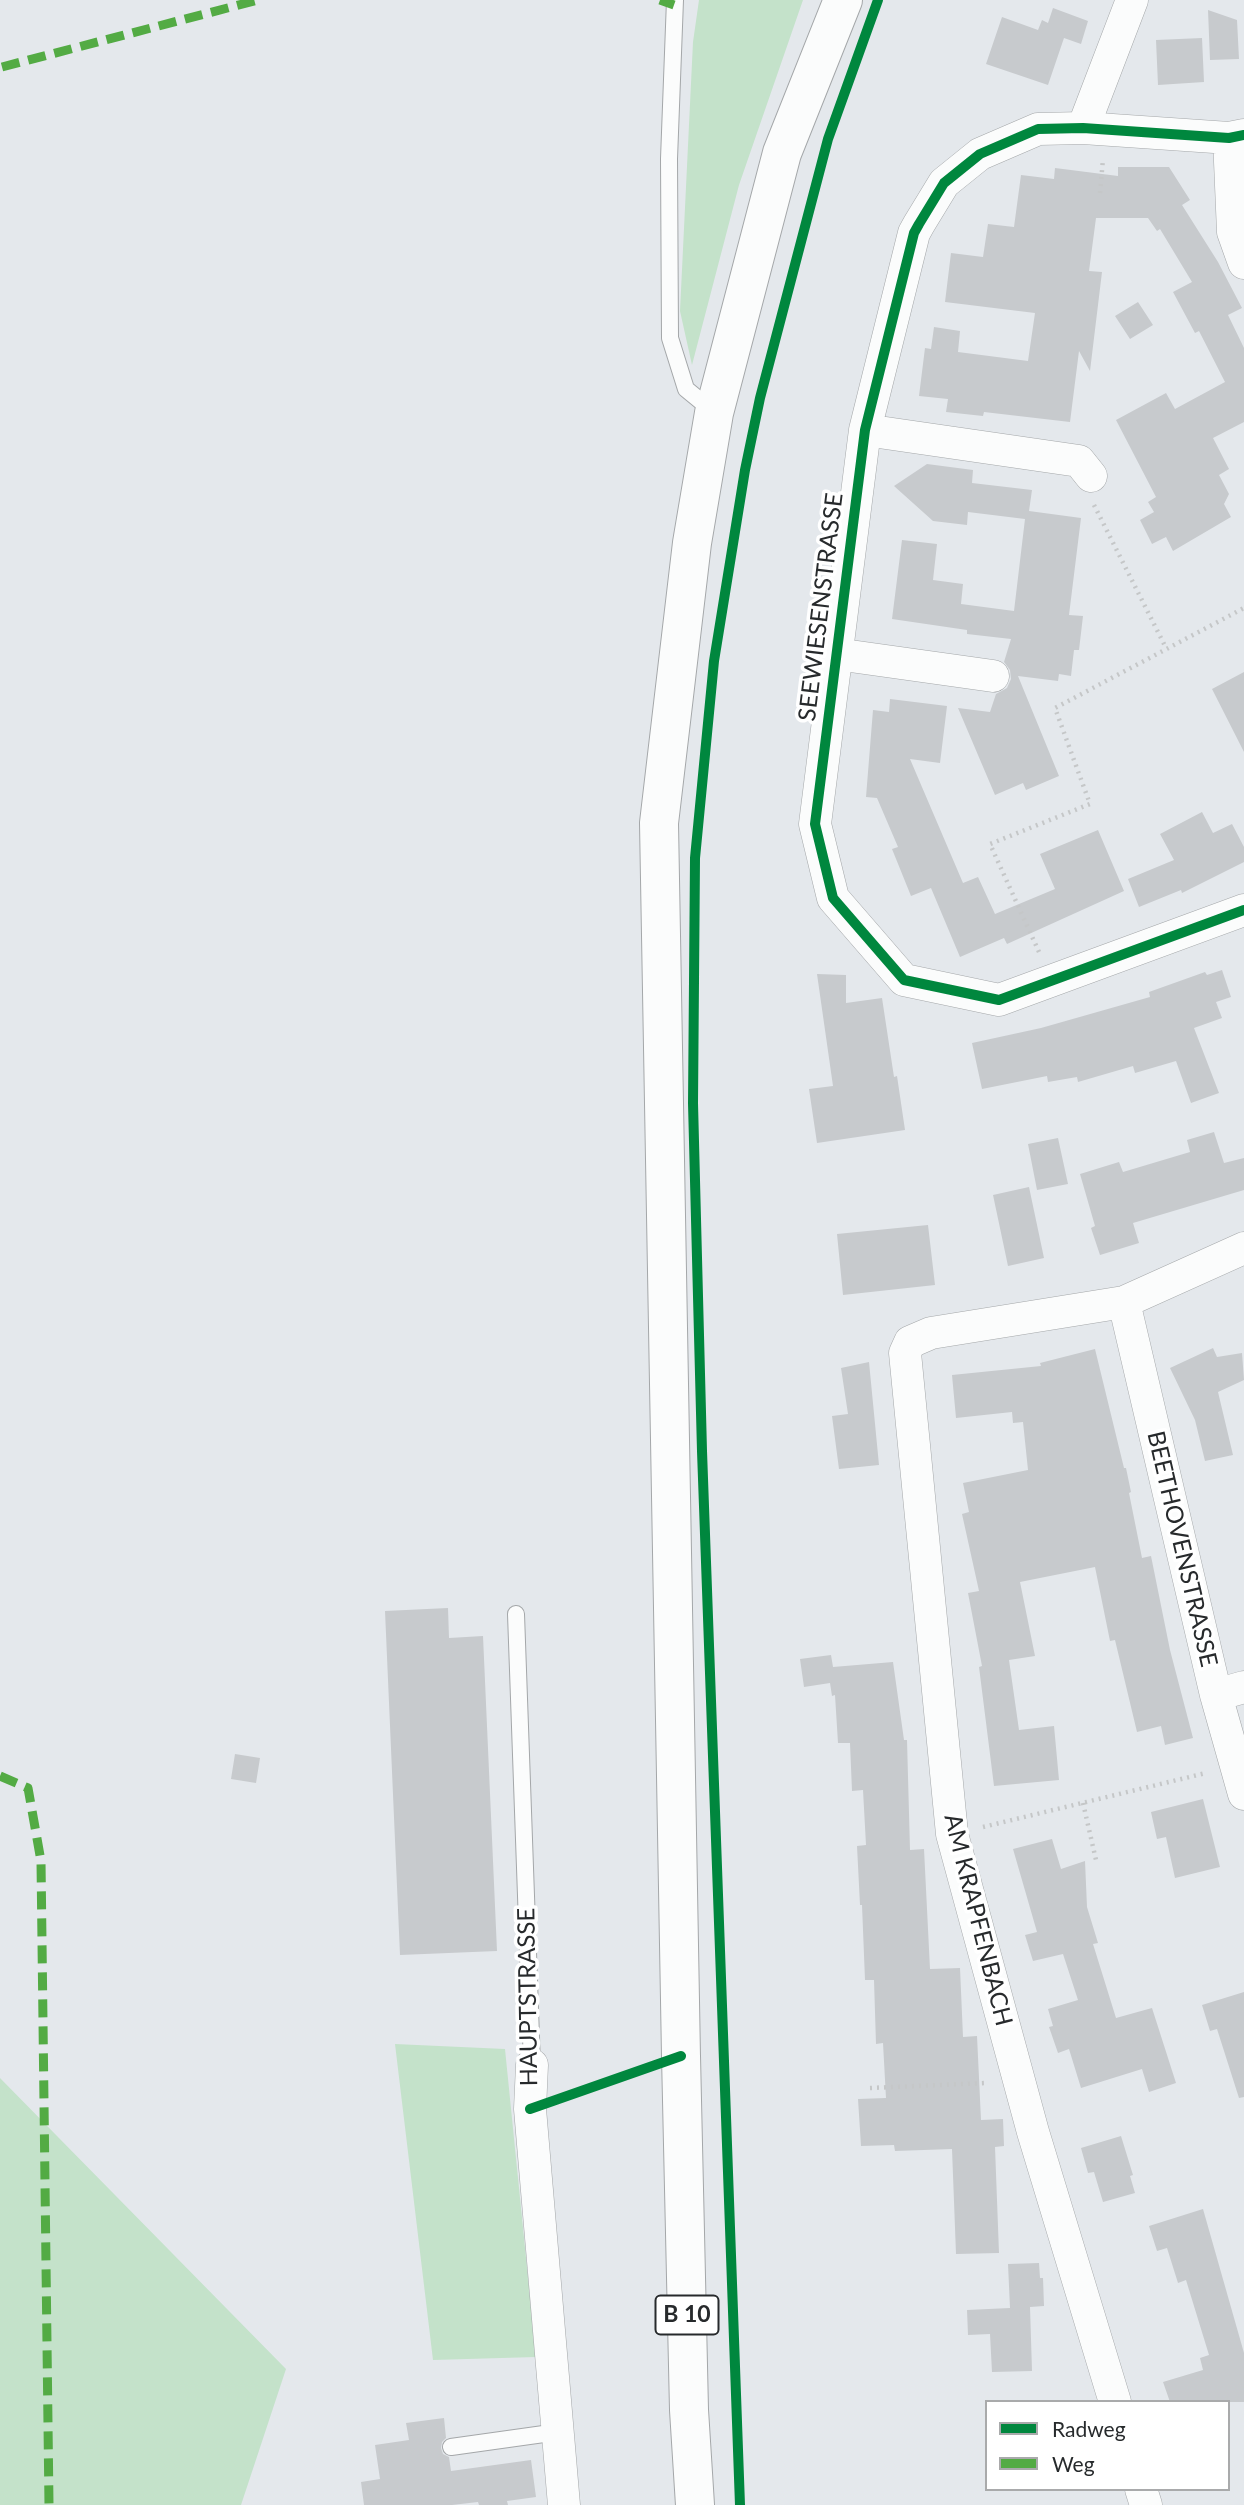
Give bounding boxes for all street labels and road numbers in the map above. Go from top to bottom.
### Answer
street label: SEEWIESENSTRASSE [793,491,849,723]
street label: BEETHOVENSTRASSE [1141,1428,1223,1670]
street label: AM KRAPFENBACH [938,1811,1018,2029]
street label: HAUPTSTRASSE [512,1907,544,2087]
road number: B 10 [656,2296,718,2334]

